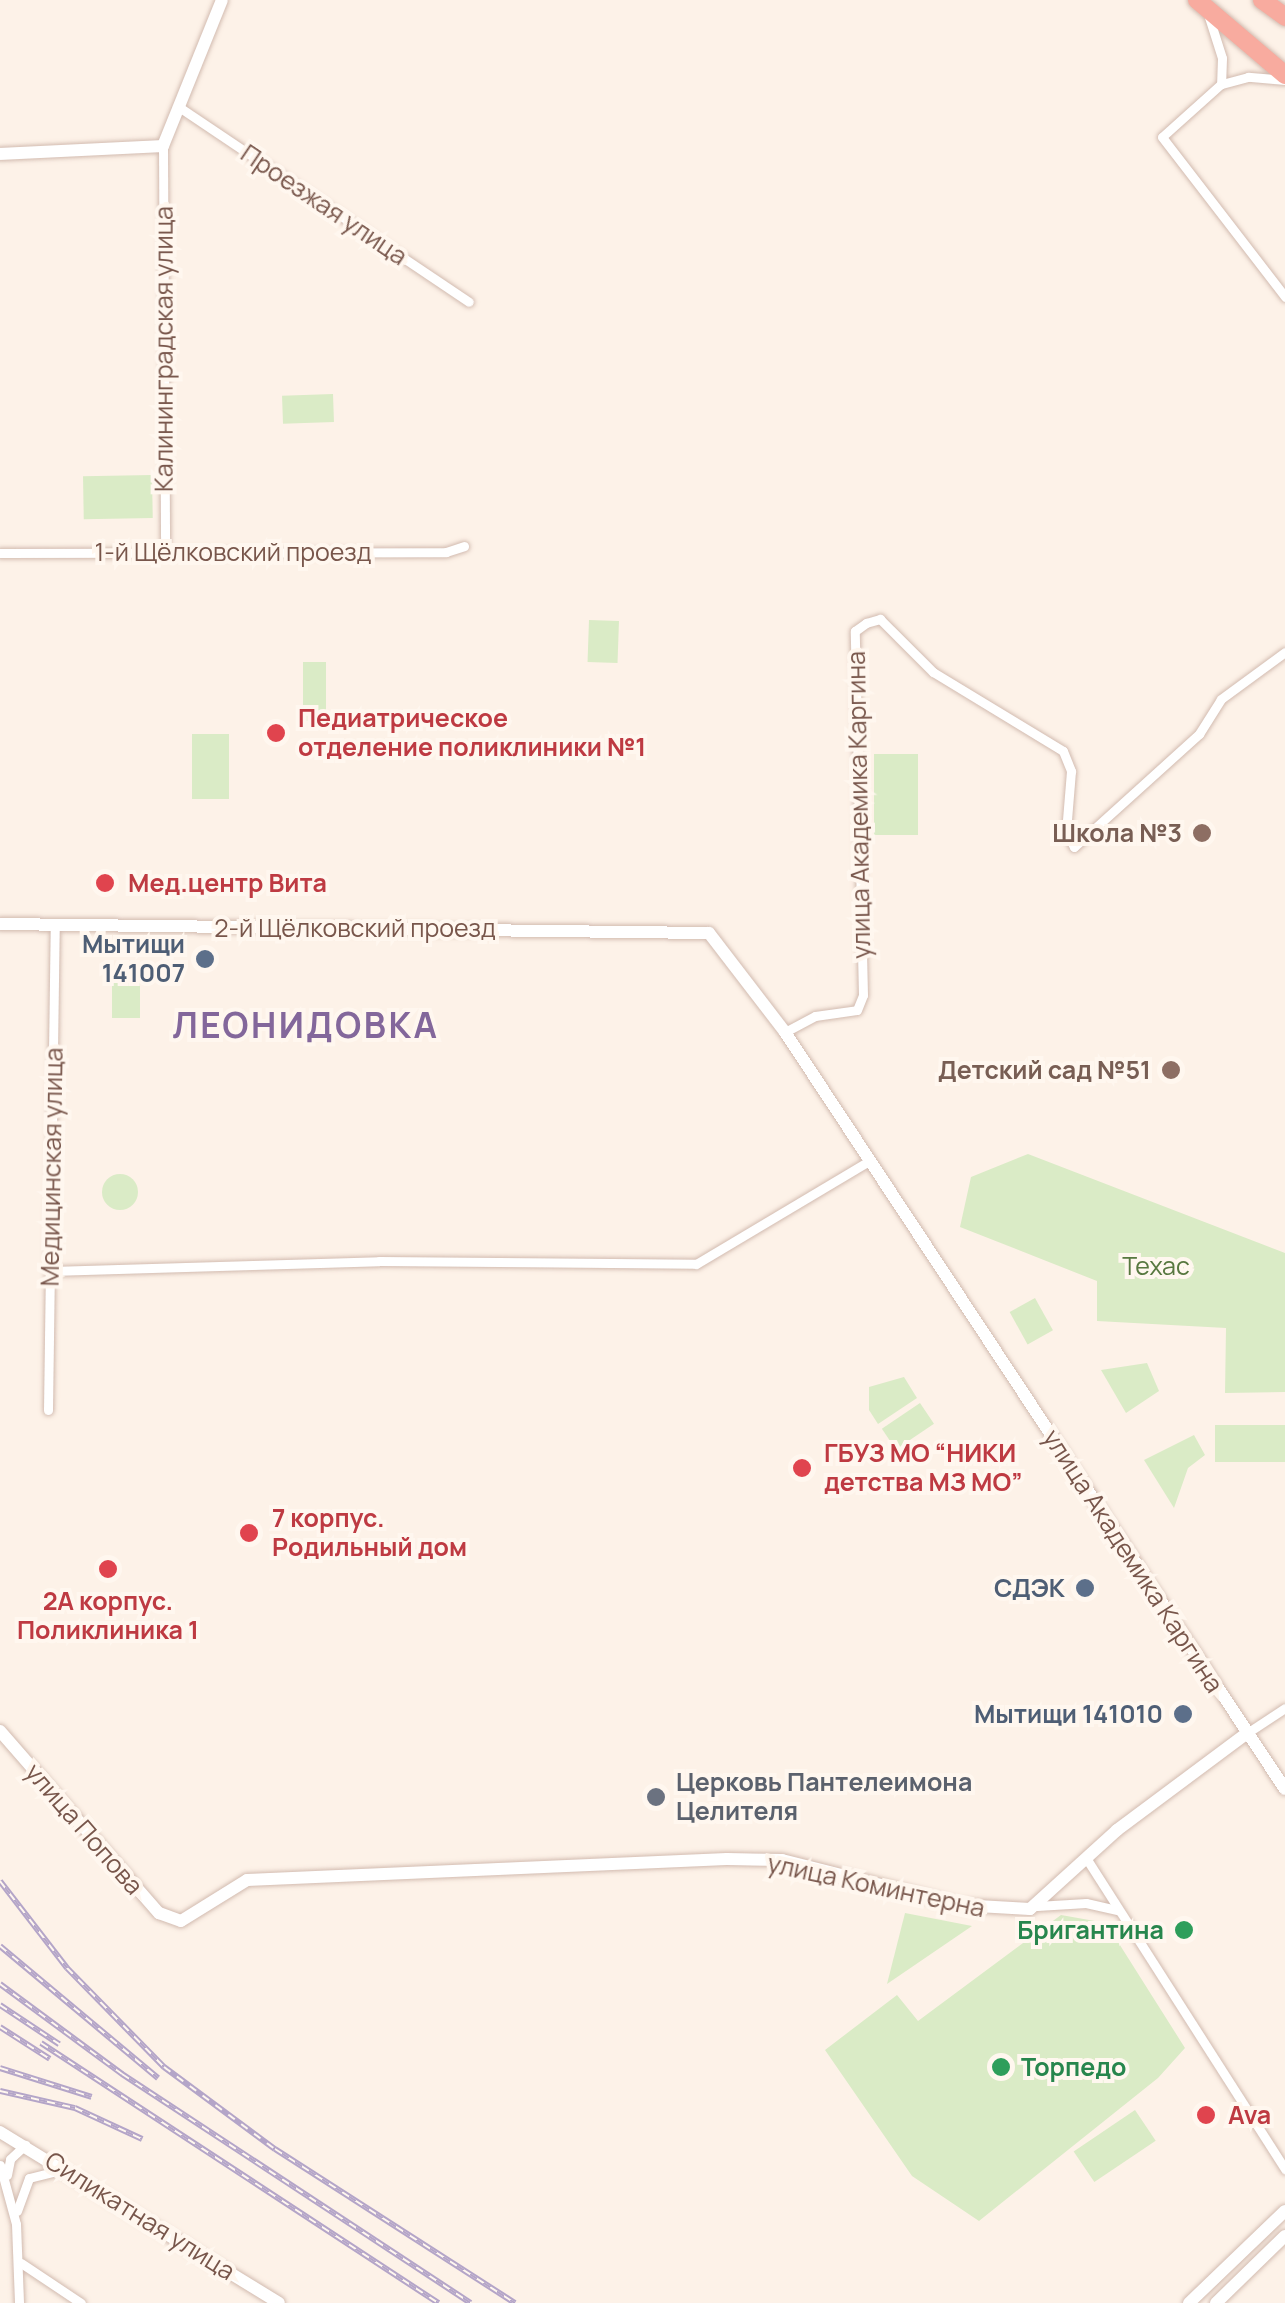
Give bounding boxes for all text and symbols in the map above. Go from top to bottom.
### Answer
street label: Проезжая улица [235,138,413,272]
street label: Калининградская улица [149,206,179,492]
street label: 1-й Щёлковский проезд [94,537,372,567]
street label: улица Академика Каргина [841,651,877,959]
place label: Педиатрическое отделение поликлиники №1 [298,704,646,763]
marker: Педиатрическое отделение поликлиники №1 [263,720,289,746]
place label: Школа №3 [1052,818,1182,848]
marker: Школа №3 [1191,822,1213,844]
place label: Мед.центр Вита [128,868,327,898]
marker: Мед.центр Вита [92,870,118,896]
street label: 2-й Щёлковский проезд [214,913,496,943]
place label: Мытищи 141007 [82,930,185,989]
marker: Мытищи 141007 [194,948,216,970]
district label: ЛЕОНИДОВКА [172,1004,440,1046]
street label: Медицинская улица [35,1047,69,1287]
place label: Детский сад №51 [938,1055,1151,1085]
marker: Детский сад №51 [1160,1059,1182,1081]
park label: Техас [1122,1251,1190,1281]
street label: улица Академика Каргина [1037,1424,1229,1698]
place label: ГБУЗ МО “НИКИ детства МЗ МО” [824,1439,1022,1498]
marker: ГБУЗ МО “НИКИ детства МЗ МО” [789,1455,815,1481]
place label: 7 корпус. Родильный дом [272,1504,467,1563]
marker: 7 корпус. Родильный дом [236,1520,262,1546]
marker: 2А корпус. Поликлиника 1 [95,1556,121,1582]
place label: СДЭК [994,1573,1065,1603]
marker: СДЭК [1074,1577,1096,1599]
place label: 2А корпус. Поликлиника 1 [17,1587,199,1646]
place label: Мытищи 141010 [974,1699,1163,1729]
marker: Мытищи 141010 [1172,1703,1194,1725]
street label: улица Попова [19,1757,149,1901]
place label: Церковь Пантелеимона Целителя [676,1768,972,1827]
marker: Церковь Пантелеимона Целителя [645,1786,667,1808]
street label: улица Коминтерна [765,1848,987,1924]
place label: Бригантина [1017,1915,1164,1945]
marker: Бригантина [1173,1919,1195,1941]
place label: Торпедо [1021,2052,1127,2082]
marker: Торпедо [990,2056,1012,2078]
place label: Ava [1228,2100,1271,2130]
marker: Ava [1193,2102,1219,2128]
street label: Силикатная улица [40,2146,240,2286]

